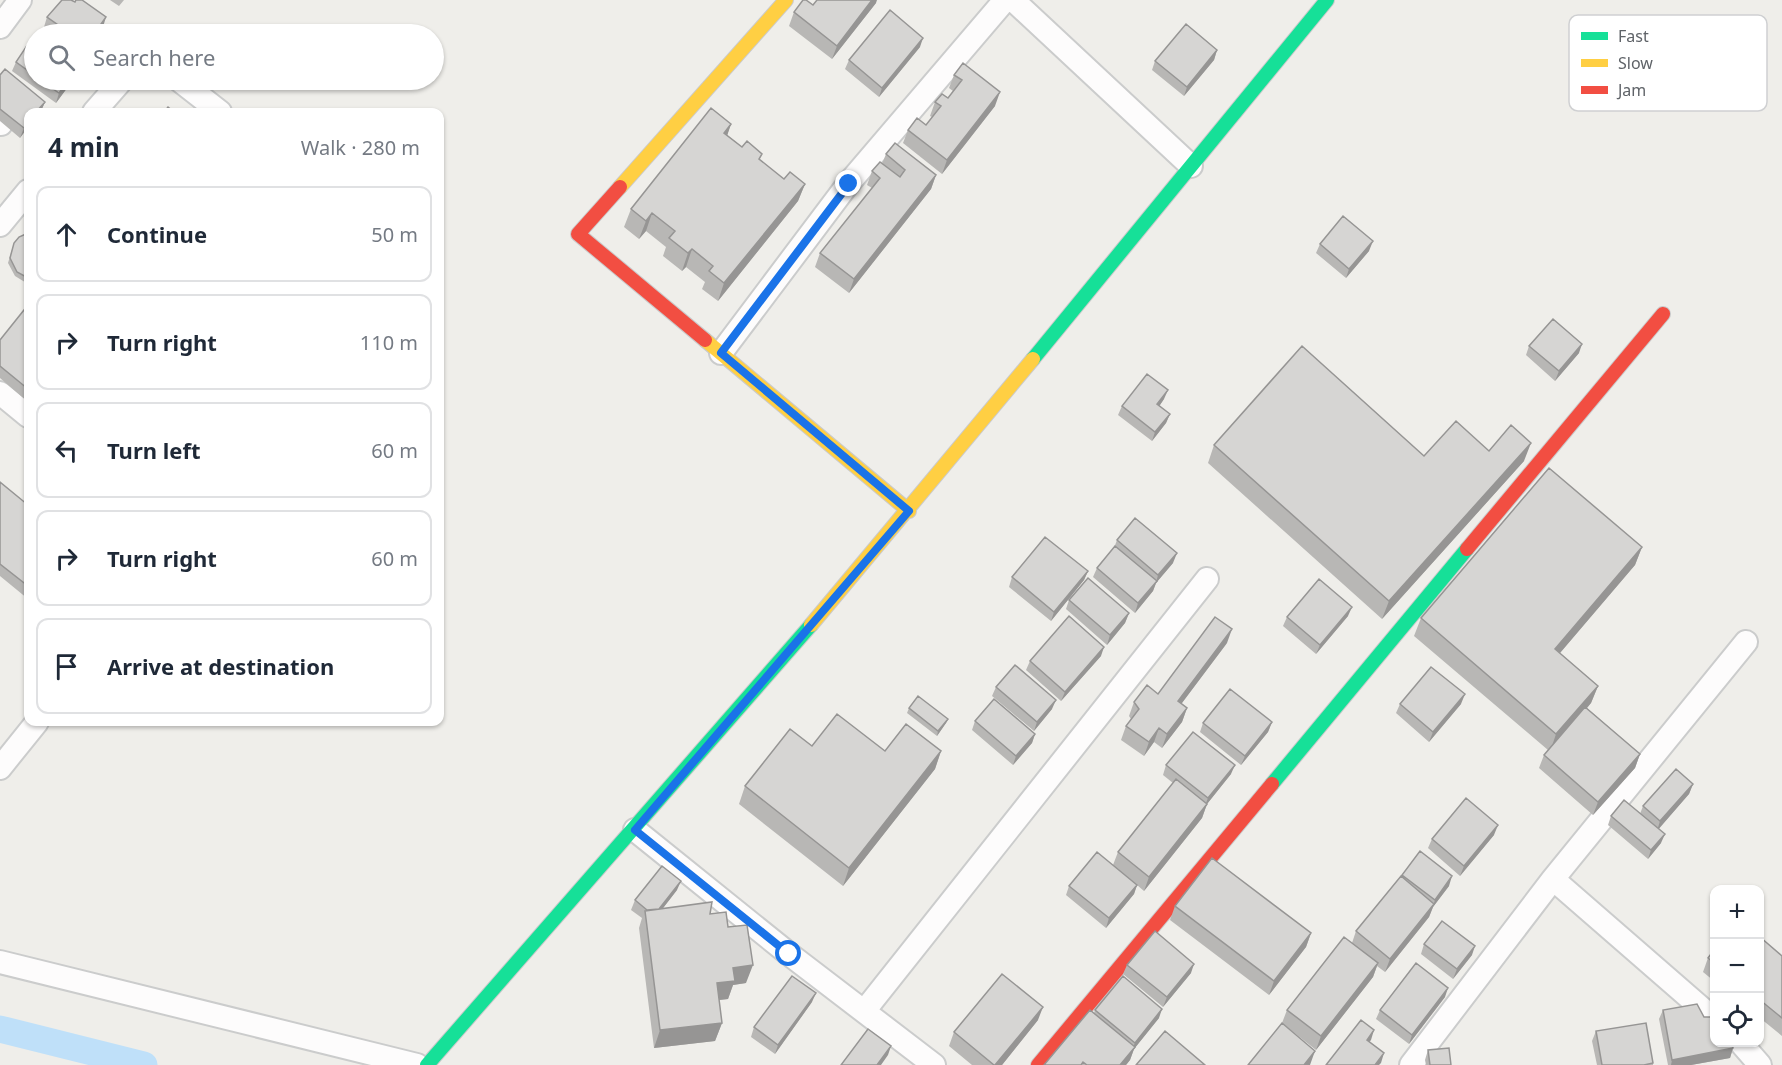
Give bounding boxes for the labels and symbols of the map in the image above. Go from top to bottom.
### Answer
legend [1569,15,1767,111]
text: Fast [1618,25,1649,47]
text: Slow [1618,52,1653,74]
text: Jam [1616,79,1646,101]
route end [835,170,861,196]
route start [775,940,801,966]

